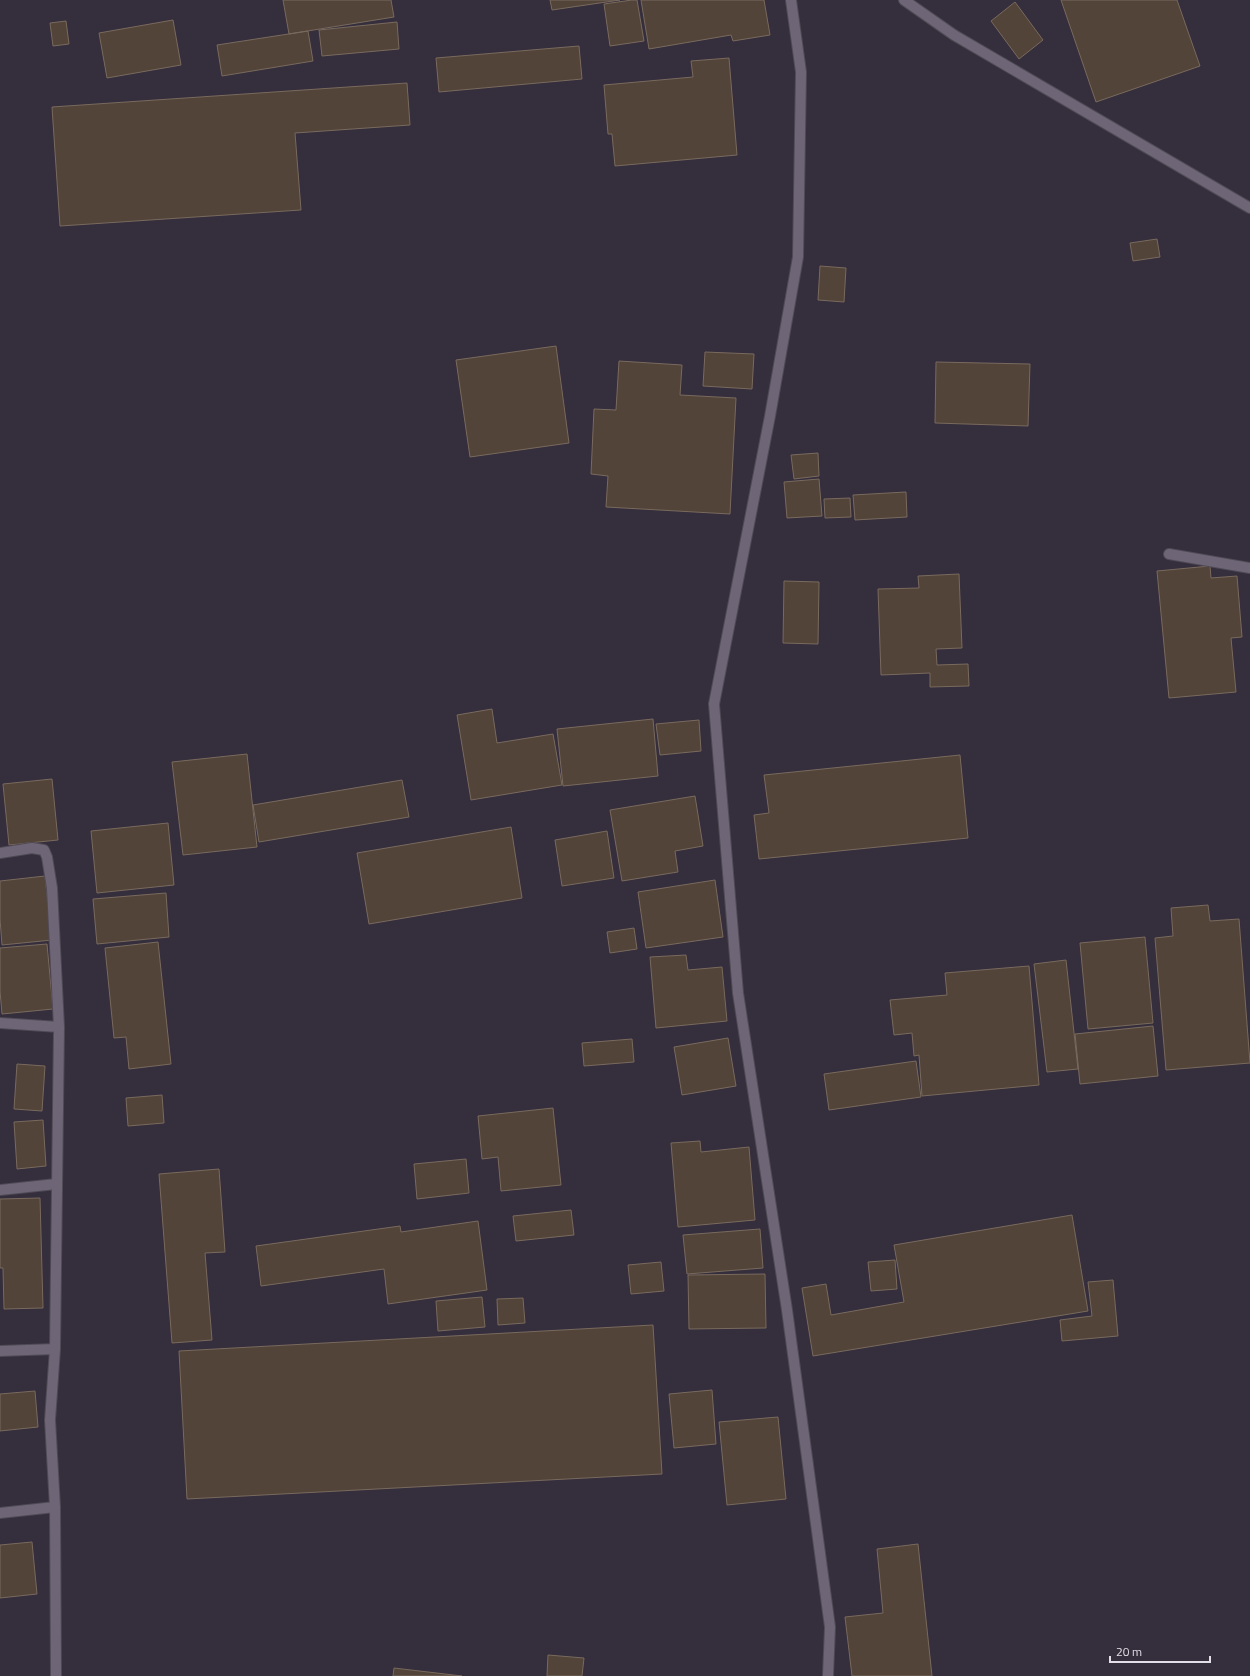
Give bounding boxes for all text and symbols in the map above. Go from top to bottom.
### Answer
scale bar [1110,1638,1210,1664]
text: 20 m [1116,1642,1142,1661]

